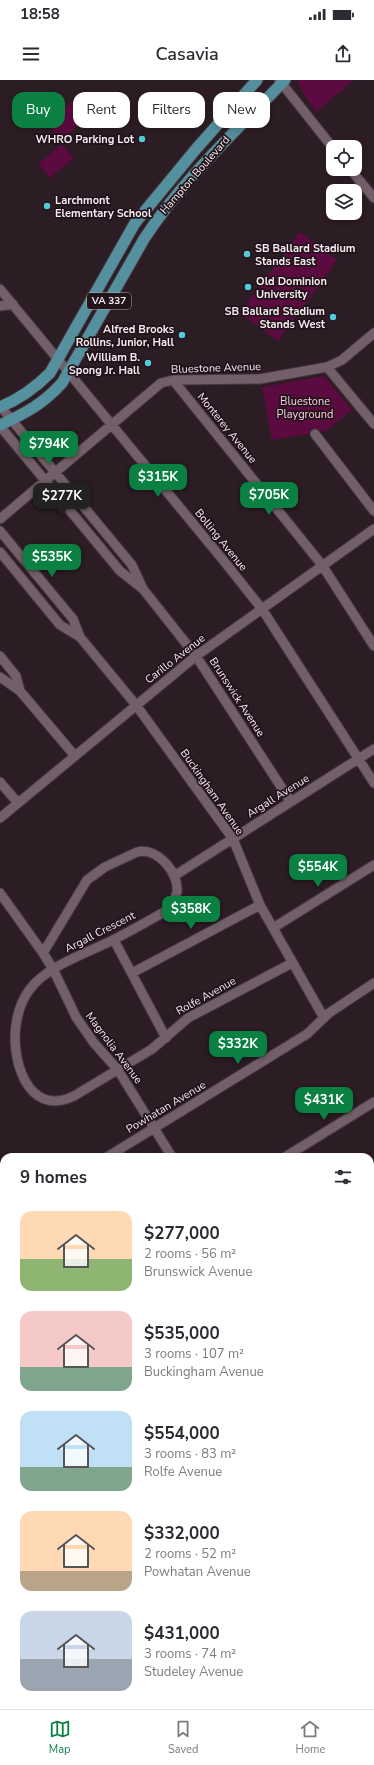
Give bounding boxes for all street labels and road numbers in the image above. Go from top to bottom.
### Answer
street label: Hampton Boulevard [157,133,233,217]
road number: VA 337 [87,293,131,309]
street label: Bluestone Avenue [171,359,261,377]
street label: Monterey Avenue [194,389,260,467]
street label: Bolling Avenue [191,506,251,574]
street label: Carillo Avenue [142,631,208,687]
street label: Brunswick Avenue [206,654,268,740]
street label: Buckingham Avenue [177,746,247,838]
street label: Argall Avenue [244,771,312,821]
street label: Argall Crescent [62,908,138,956]
street label: Rolfe Avenue [173,973,239,1019]
street label: Magnolia Avenue [82,1009,146,1087]
street label: Powhatan Avenue [123,1077,209,1137]

